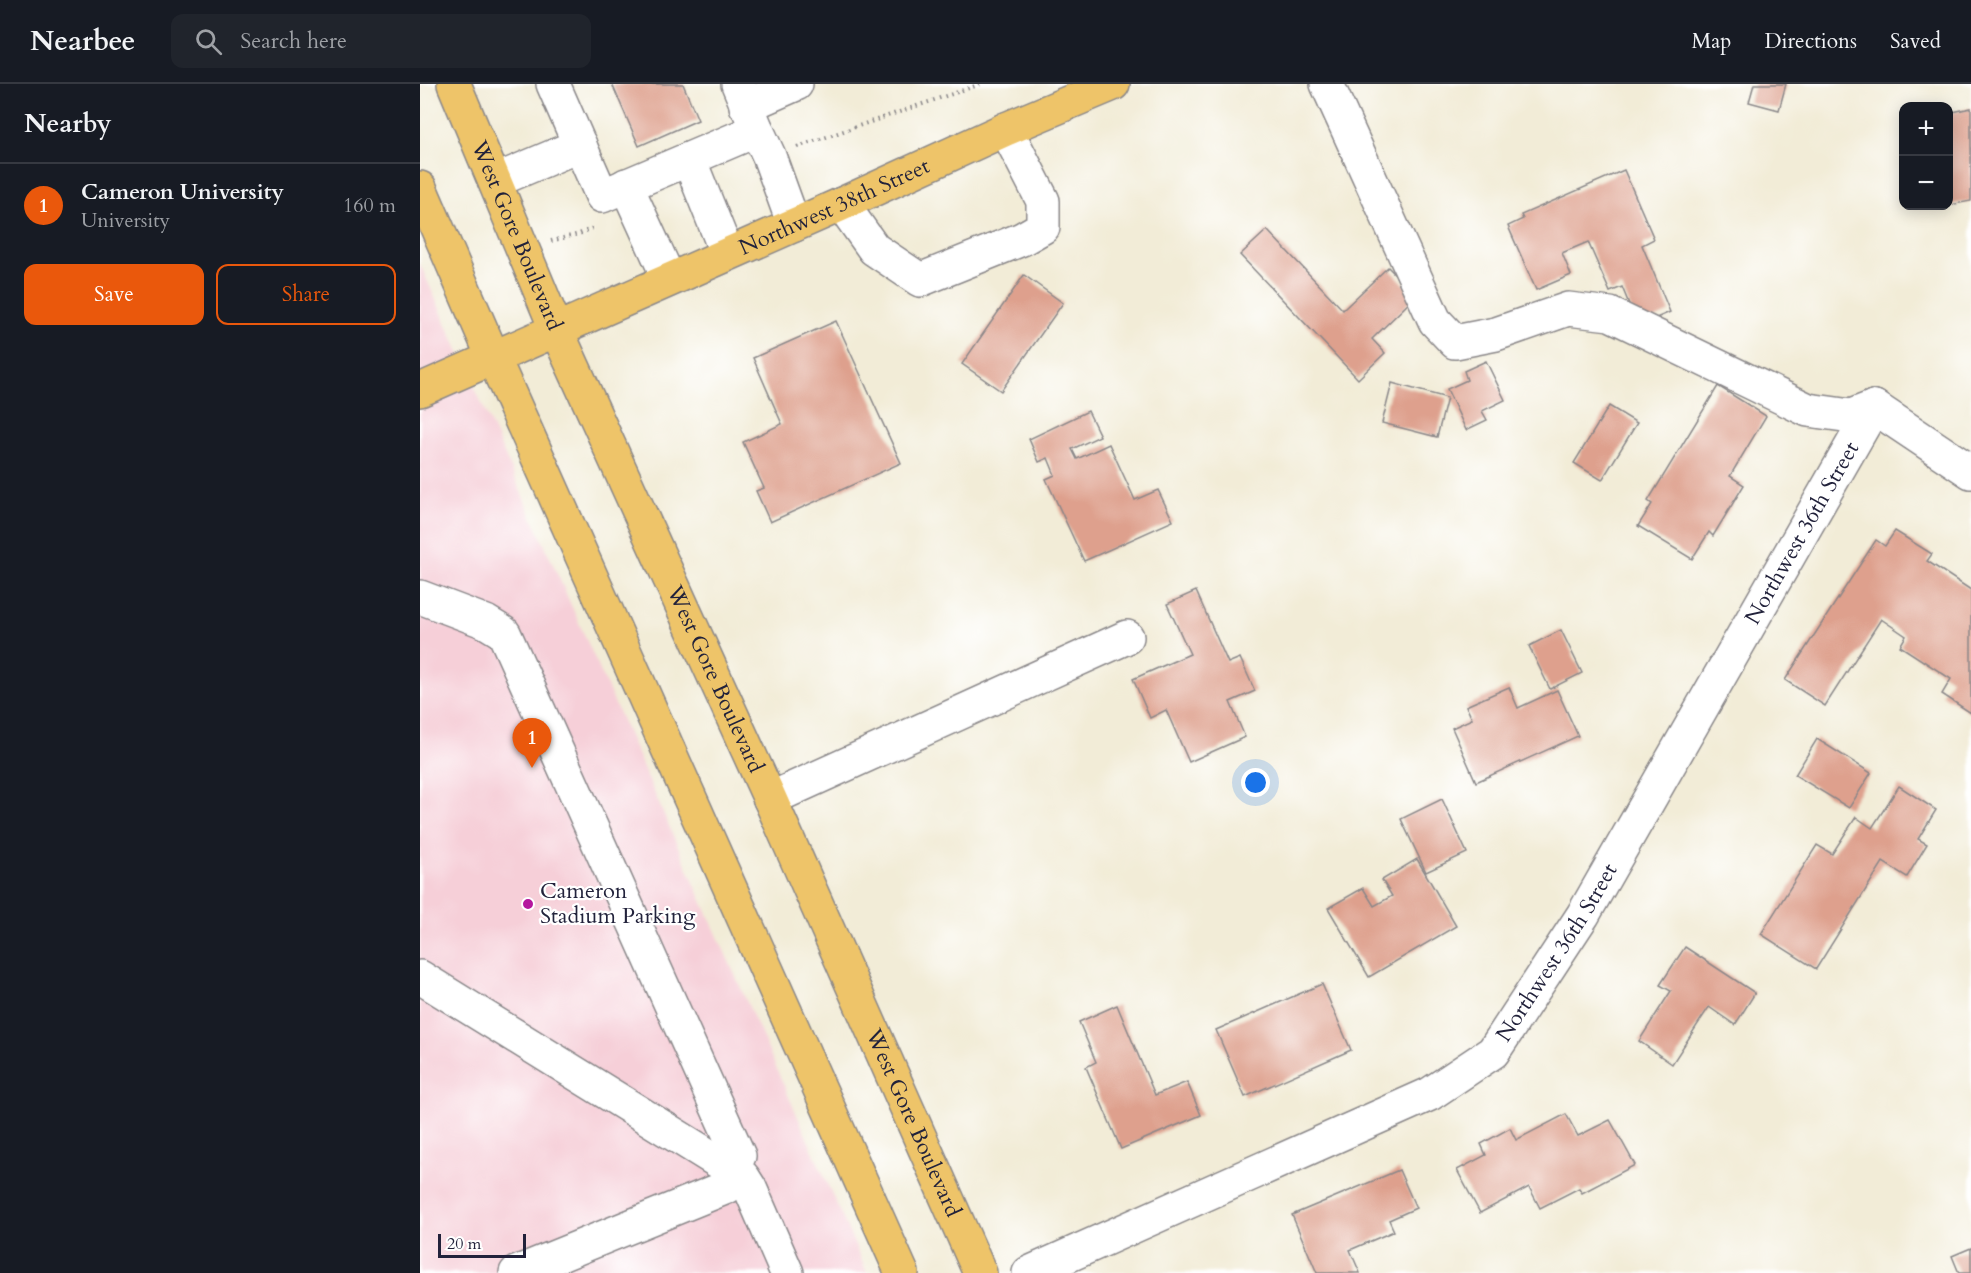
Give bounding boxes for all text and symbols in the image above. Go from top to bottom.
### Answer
search box [171,14,591,68]
text: Nearbee [30,22,135,60]
icon: search [192,25,225,58]
text: Search here [240,26,347,56]
text: Map [1691,27,1731,56]
text: Directions [1764,27,1857,56]
text: Saved [1890,27,1941,56]
map controls [1899,102,1953,210]
button: + [1899,102,1953,156]
text: Nearby [24,106,112,141]
street label: West Gore Boulevard [464,135,570,335]
street label: Northwest 38th Street [734,151,935,263]
button: − [1899,156,1953,210]
text: Cameron University [81,177,284,207]
text: 1 [38,192,49,219]
text: 160 m [343,192,396,219]
text: University [81,207,170,234]
button: Save [24,264,204,325]
button: Share [216,264,396,325]
street label: Northwest 36th Street [1738,436,1866,630]
street label: West Gore Boulevard [659,580,771,778]
pin: 1 [512,718,552,768]
your location [1241,768,1270,797]
street label: Northwest 36th Street [1489,858,1625,1048]
place label: Cameron Stadium Parking [540,876,696,931]
marker: Cameron Stadium Parking [521,897,535,911]
street label: West Gore Boulevard [858,1023,968,1222]
scale bar [438,1231,526,1258]
text: 20 m [447,1233,481,1255]

